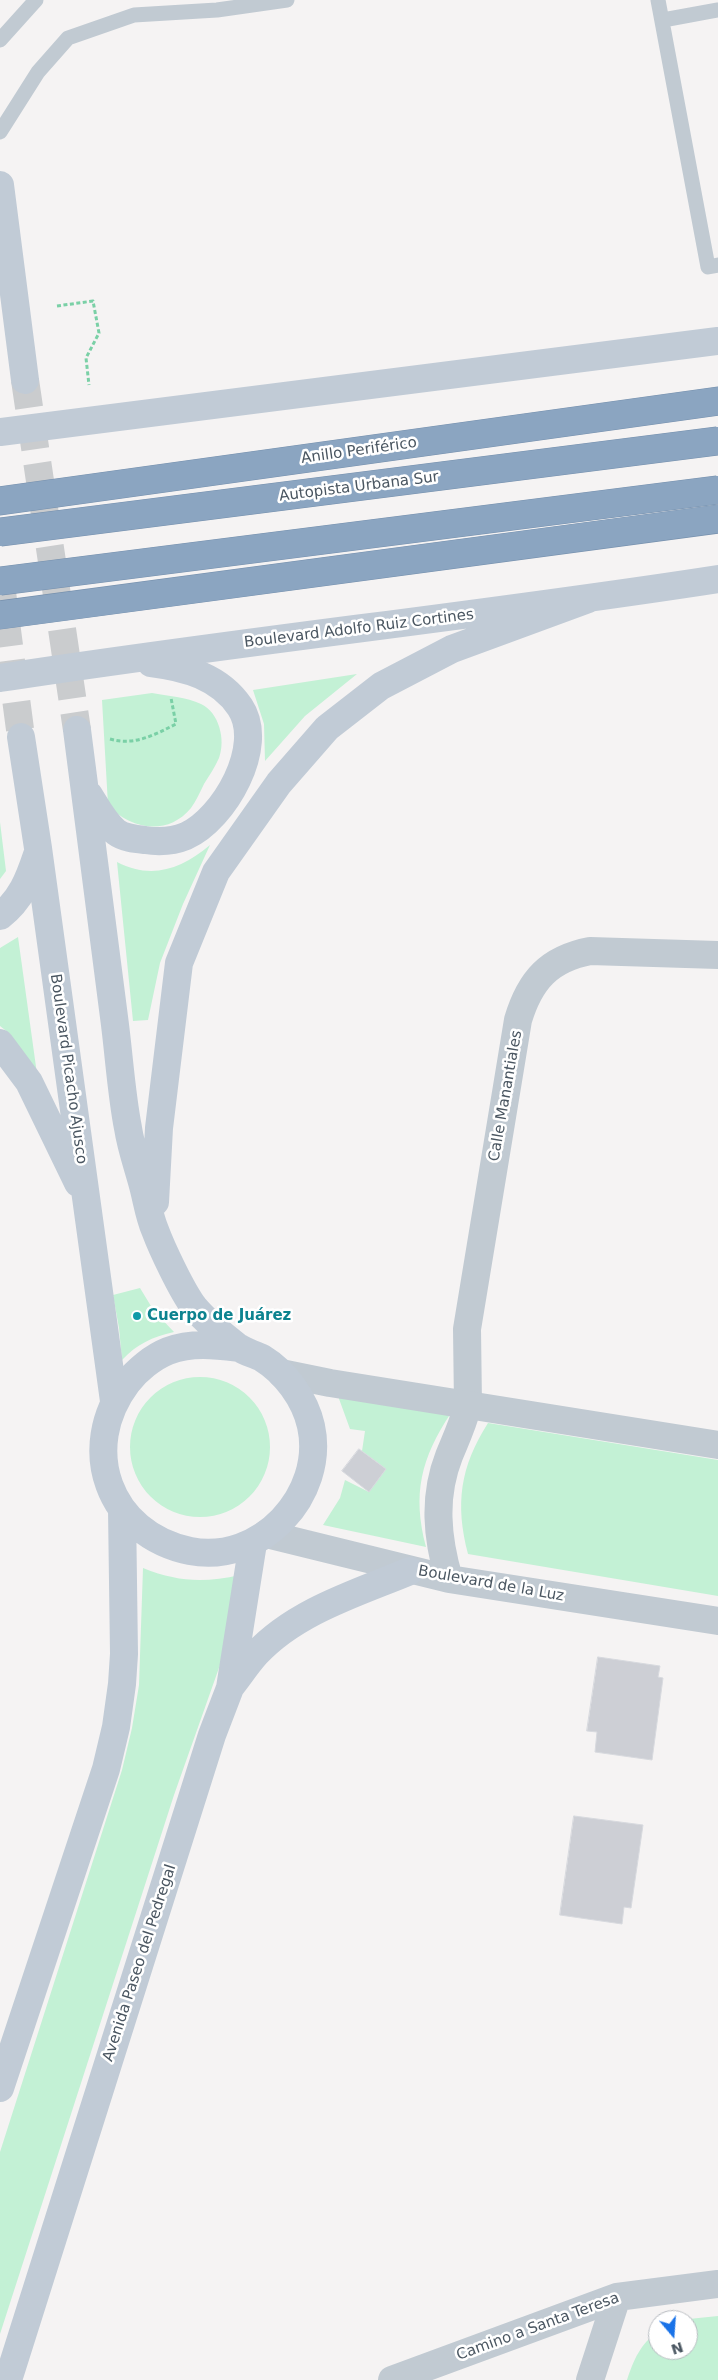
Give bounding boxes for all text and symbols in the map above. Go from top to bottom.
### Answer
street label: Anillo Periférico [300,434,418,468]
street label: Autopista Urbana Sur [278,468,440,506]
street label: Boulevard Adolfo Ruiz Cortines [243,606,475,652]
street label: Boulevard Picacho Ajusco [46,973,90,1165]
street label: Calle Manantiales [486,1029,526,1163]
place label: Cuerpo de Juárez [147,1307,291,1325]
marker: Cuerpo de Juárez [131,1310,143,1322]
street label: Boulevard de la Luz [417,1562,565,1606]
street label: Avenida Paseo del Pedregal [100,1862,180,2064]
street label: Camino a Santa Teresa [454,2289,622,2365]
north arrow [648,2310,698,2360]
text: N [669,2339,685,2358]

